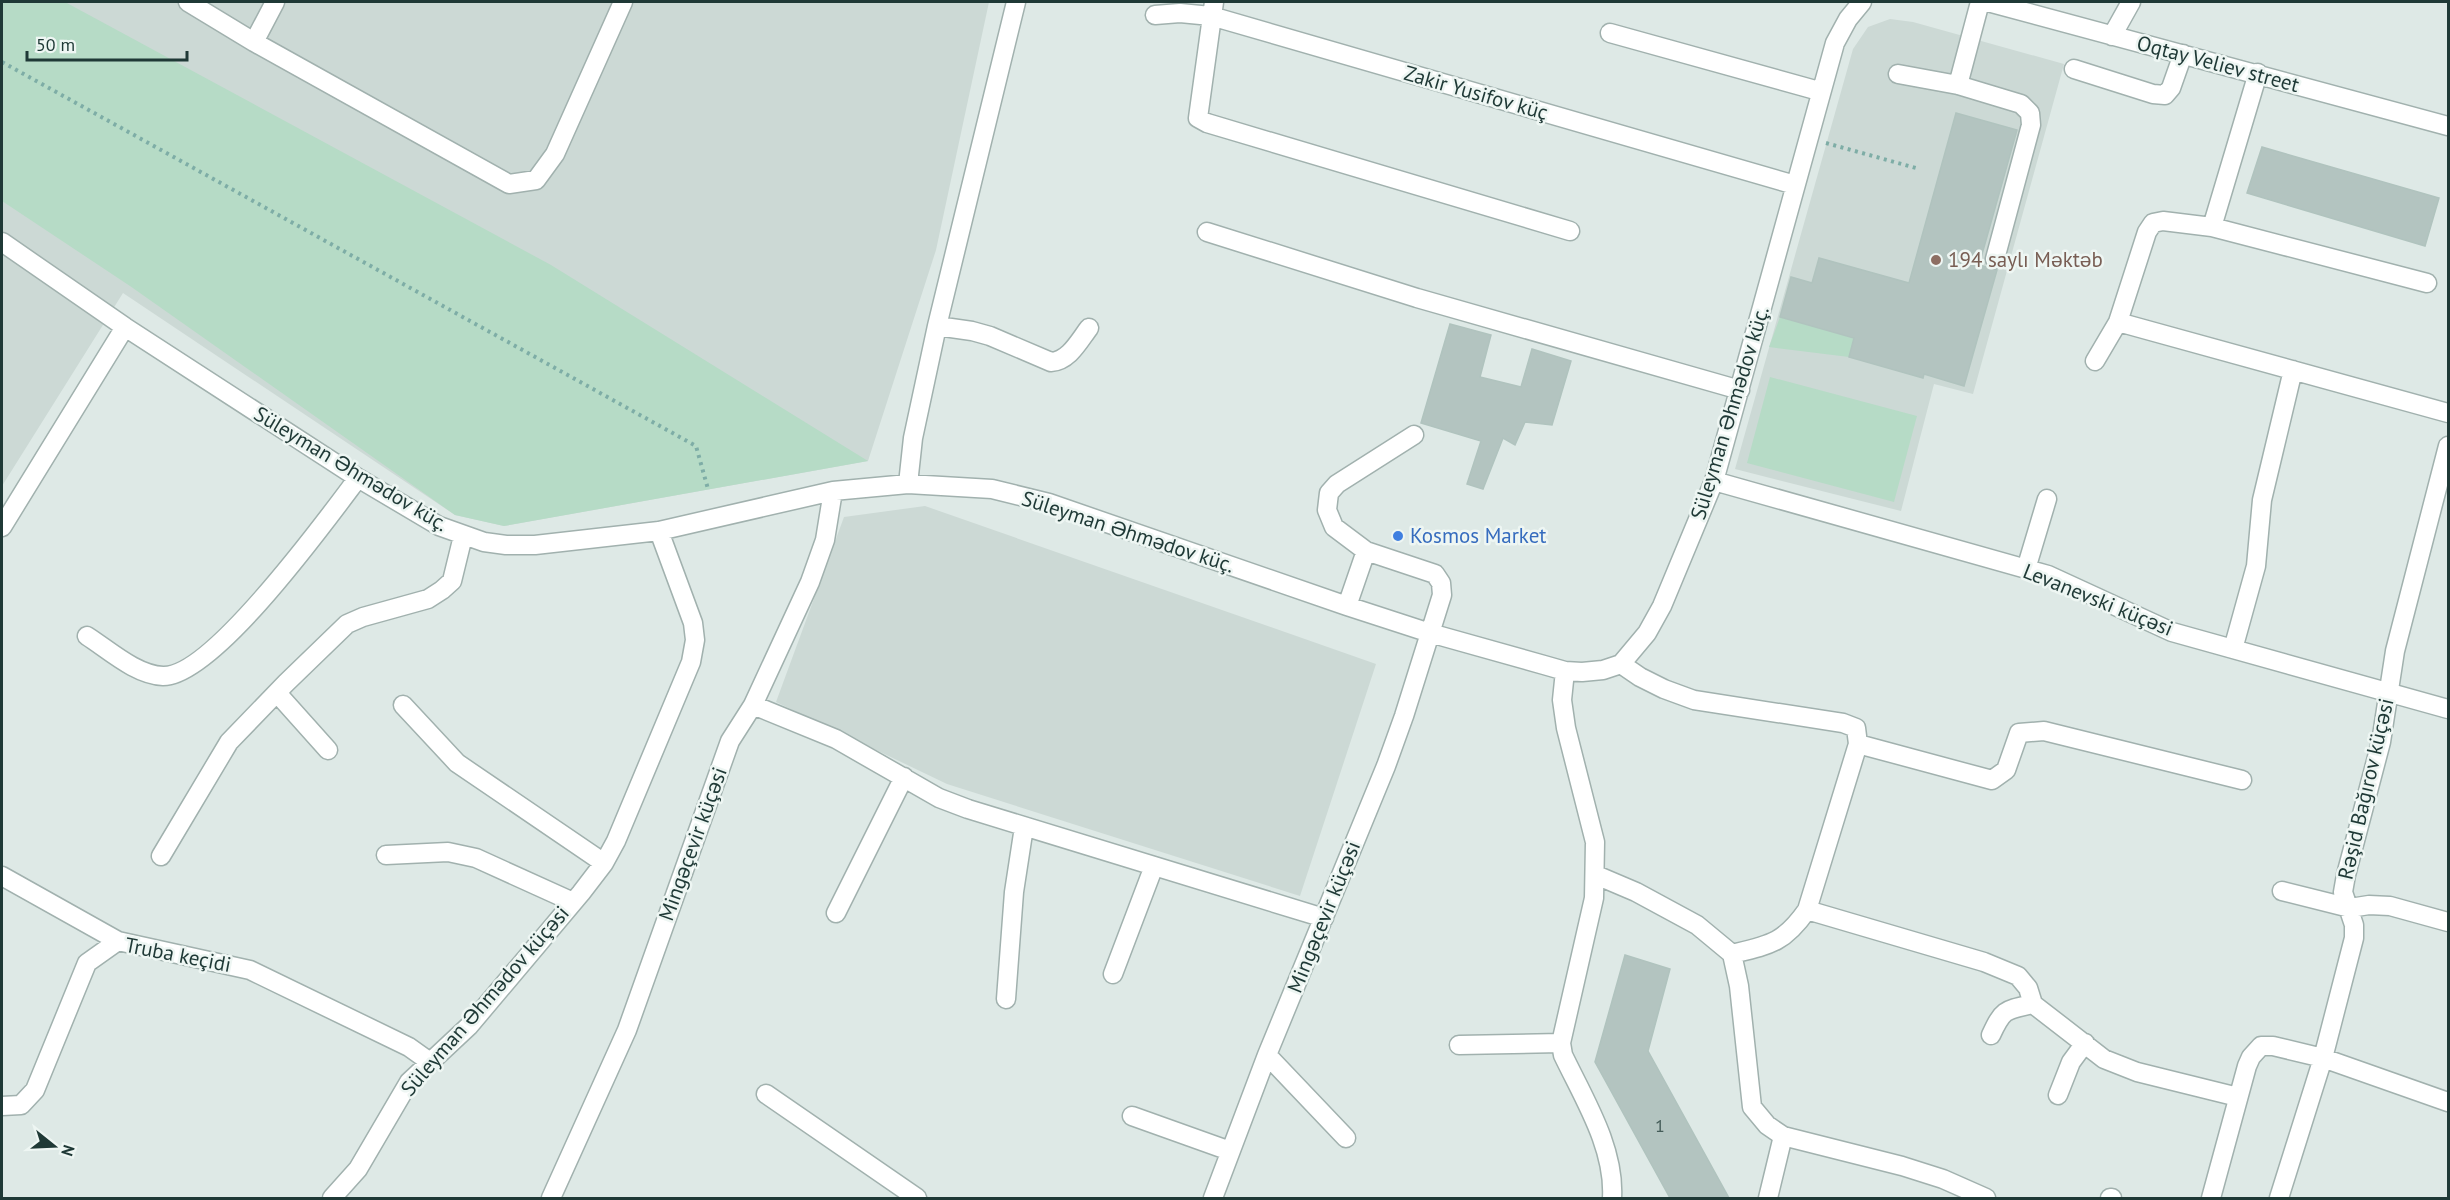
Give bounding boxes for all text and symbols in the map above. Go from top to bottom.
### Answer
scale bar [27,24,188,62]
street label: Oqtay Veliev street [2134,29,2302,98]
text: 50 m [36,33,75,56]
street label: Zakir Yusifov küç [1401,59,1551,126]
place label: 194 saylı Məktəb [1948,246,2103,273]
marker: 194 saylı Məktəb [1929,253,1943,267]
street label: Süleyman Əhmədov küç. [1684,303,1775,523]
street label: Süleyman Əhmədov küç. [249,400,453,537]
street label: Süleyman Əhmədov küç. [1019,484,1238,579]
place label: Kosmos Market [1410,522,1546,549]
marker: Kosmos Market [1391,529,1405,543]
street label: Levanevski küçəsi [2019,557,2177,642]
street label: Rəşid Bağırov küçəsi [2332,696,2400,882]
street label: Mingəçevir küçəsi [652,763,733,924]
street label: Mingəçevir küçəsi [1281,837,1366,997]
street label: Süleyman Əhmədov küçəsi [395,900,575,1101]
street label: Truba keçidi [123,931,233,978]
house number: 1 [1655,1114,1665,1137]
north arrow [24,1116,84,1176]
text: N [57,1143,79,1159]

